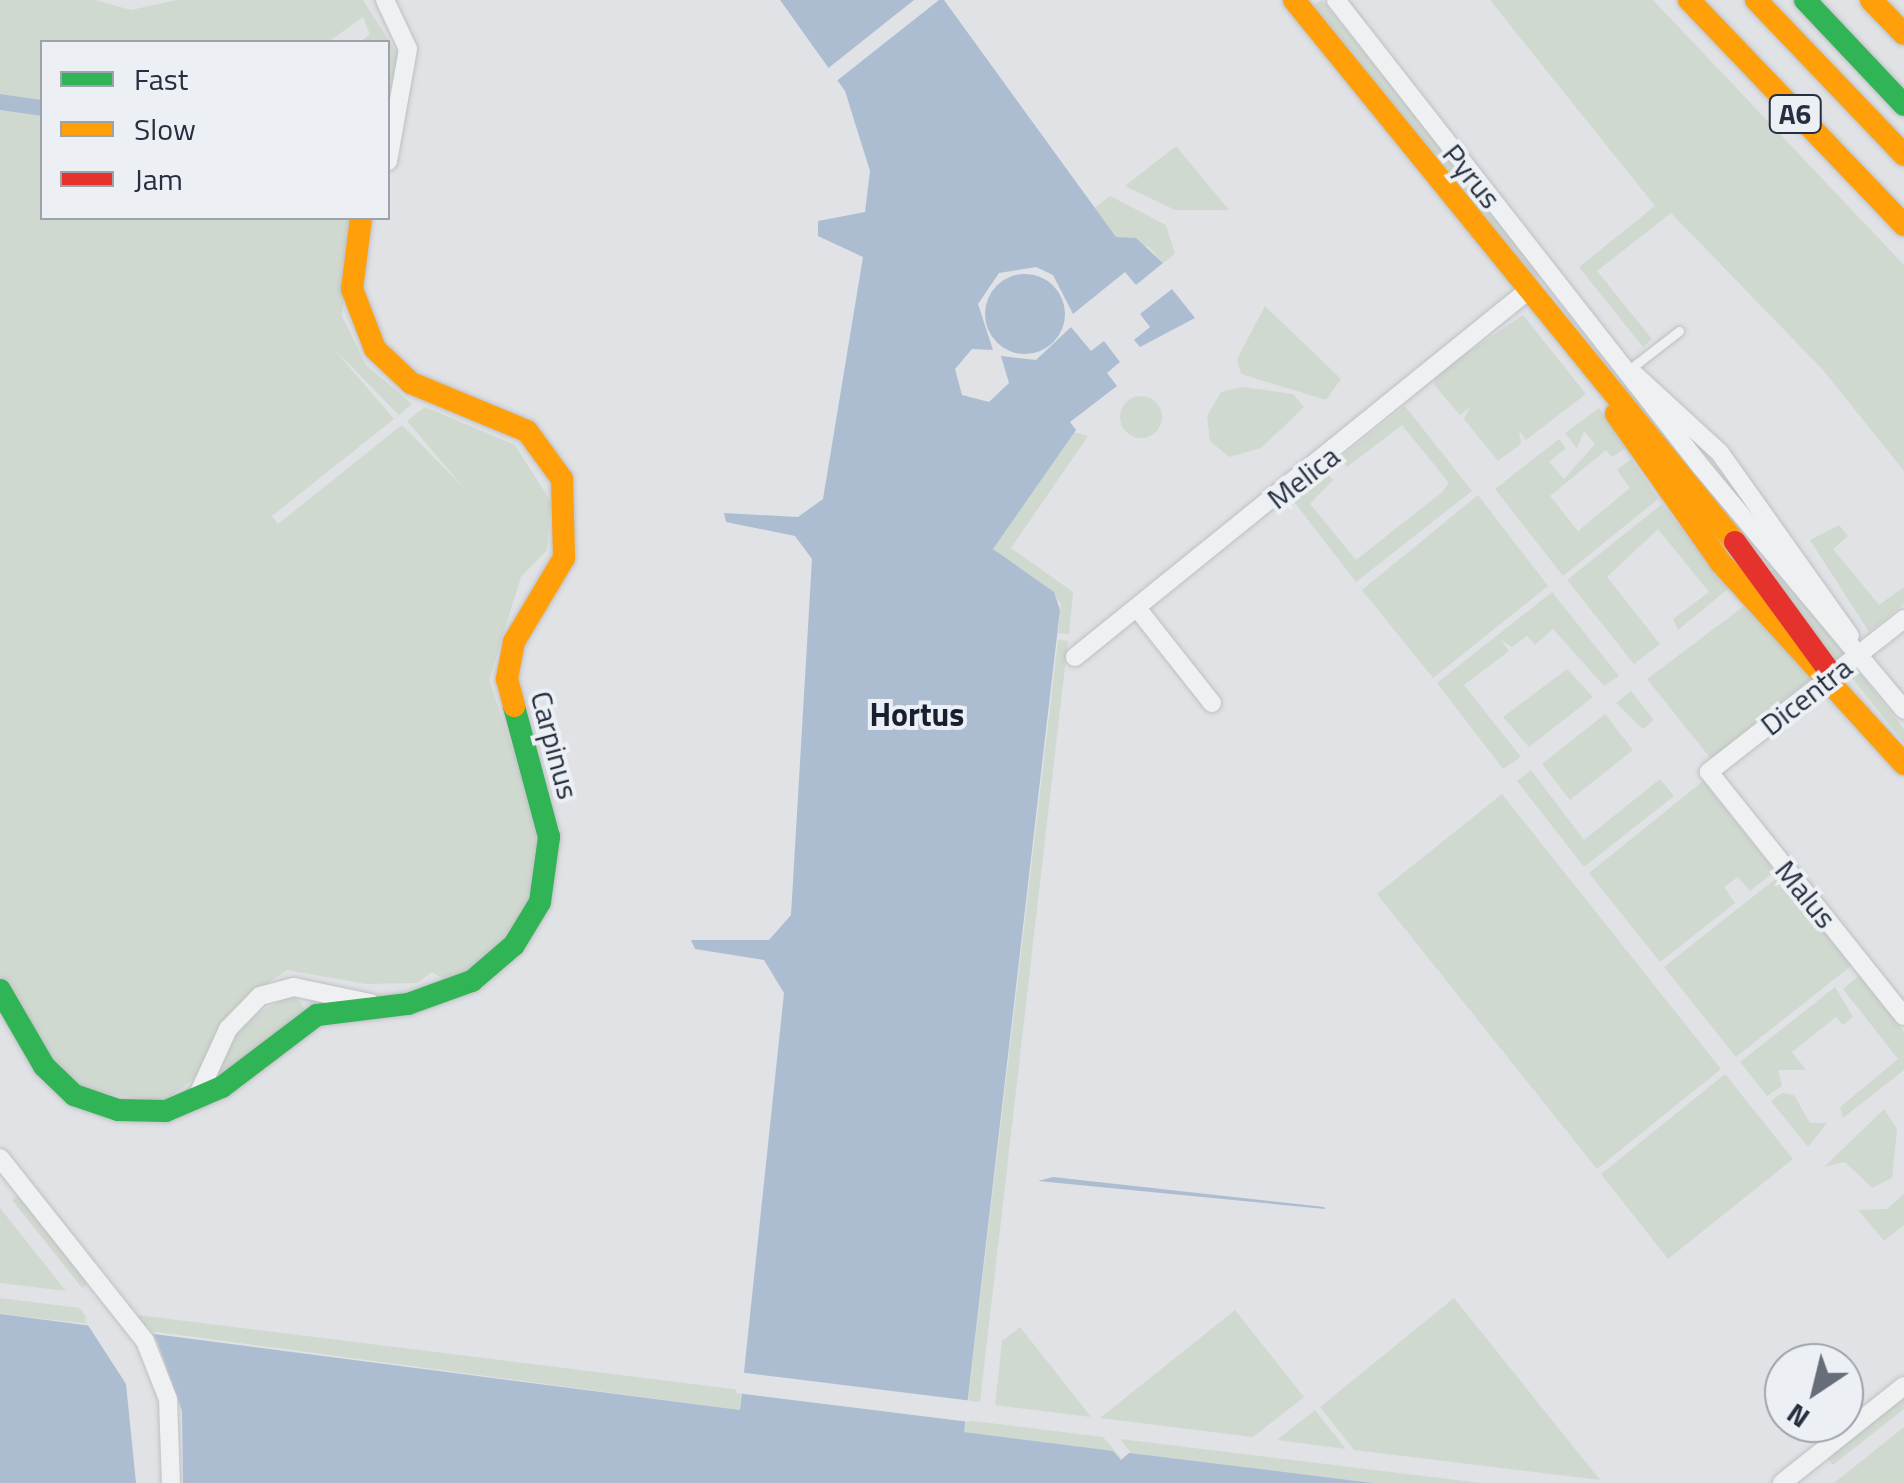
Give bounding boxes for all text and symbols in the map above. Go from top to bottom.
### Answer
legend [40,40,390,220]
text: Fast [134,56,188,102]
road number: A6 [1768,91,1822,137]
text: Slow [134,106,196,152]
street label: Pyrus [1435,136,1509,216]
text: Jam [134,156,183,202]
street label: Melica [1260,438,1346,516]
street label: Dicentra [1753,649,1859,743]
street label: Carpinus [523,687,587,803]
district label: Hortus [870,695,964,733]
street label: Malus [1768,853,1844,935]
north arrow [1764,1343,1864,1443]
text: N [1777,1393,1818,1440]

